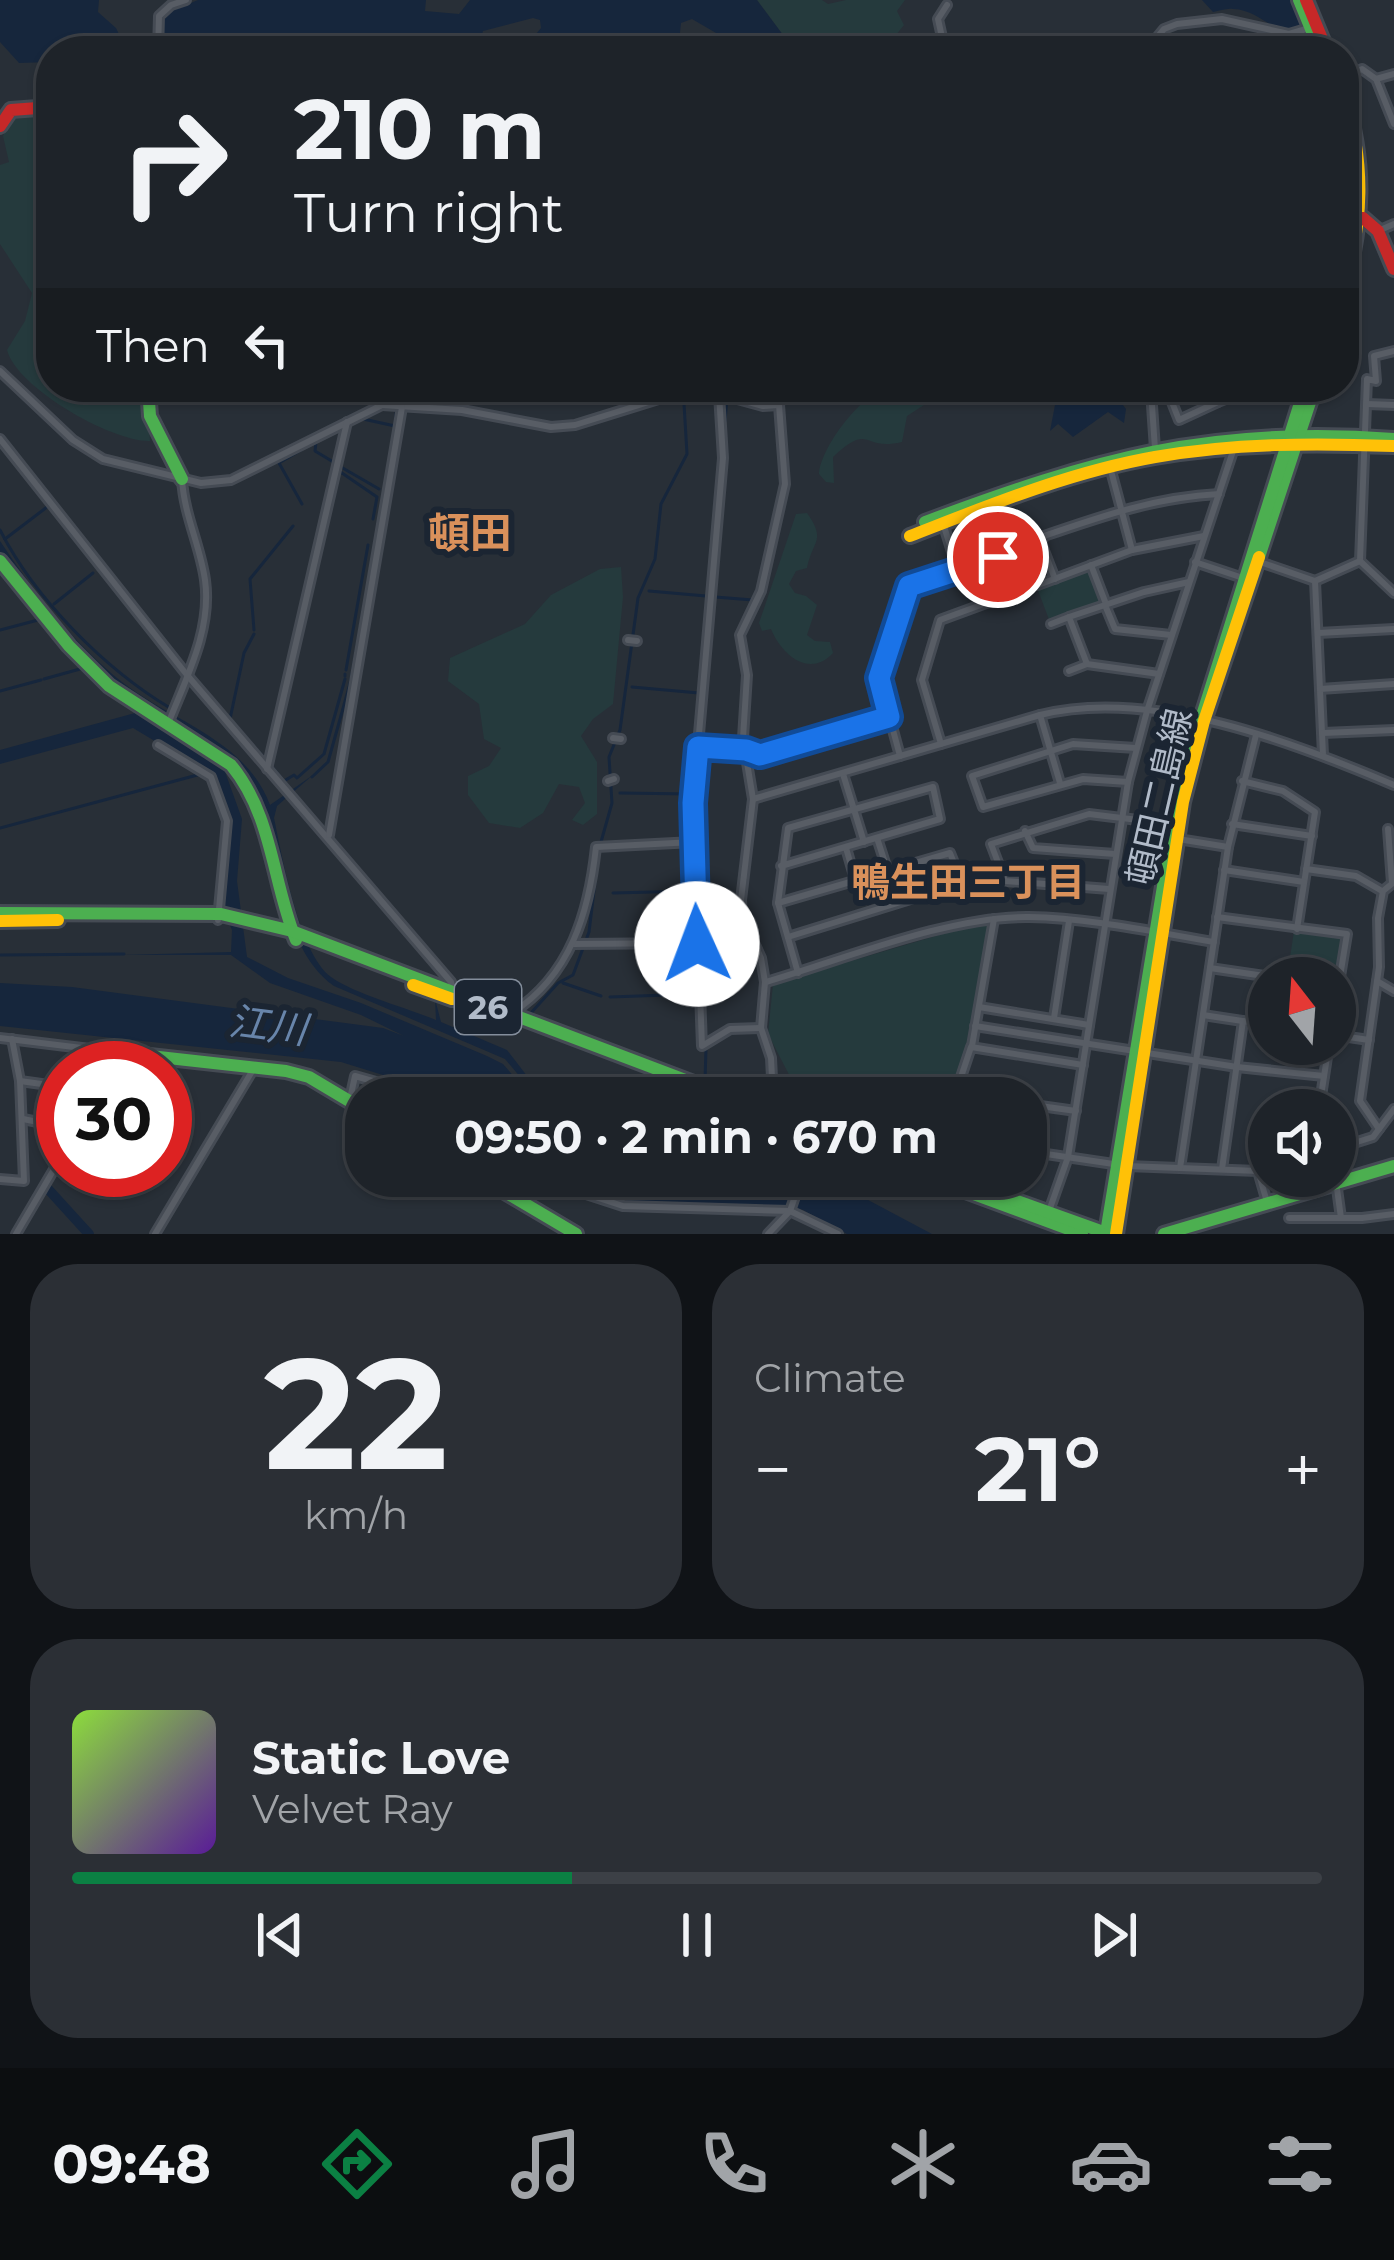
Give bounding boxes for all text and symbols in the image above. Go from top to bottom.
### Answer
text: 210 m [294,78,545,180]
icon: right [96,84,252,240]
text: Turn right [294,180,564,246]
icon: left [234,312,300,378]
text: Then [96,318,210,373]
pin [947,506,1049,608]
district label: 頓田 [428,507,512,559]
icon: arrive [965,524,1031,590]
street label: 頓田二島線 [1117,704,1201,890]
district label: 鴨生田三丁目 [851,858,1085,906]
position arrow [634,881,760,1007]
north arrow [1248,957,1356,1065]
map controls [1248,957,1356,1197]
road number: 26 [455,980,521,1034]
water label: 江川 [226,996,314,1054]
speed limit sign: 30 [36,1041,192,1197]
button: sound [1248,1089,1356,1197]
text: 09:50 · 2 min · 670 m [454,1109,938,1164]
text: 22 [264,1318,448,1508]
text: Climate [754,1354,906,1402]
text: 21° [975,1414,1101,1524]
text: − [754,1429,792,1510]
text: + [1284,1429,1322,1510]
text: km/h [304,1491,408,1539]
text: Static Love [252,1730,510,1785]
text: Velvet Ray [252,1785,453,1833]
icon: previous [247,1902,313,1968]
icon: pause [664,1902,730,1968]
icon: next [1081,1902,1147,1968]
icon: directions [315,2122,399,2206]
icon: music [504,2122,588,2206]
icon: phone [692,2122,776,2206]
icon: climate [881,2122,965,2206]
icon: car [1069,2122,1153,2206]
icon: filters [1258,2122,1342,2206]
text: 09:48 [52,2131,211,2197]

